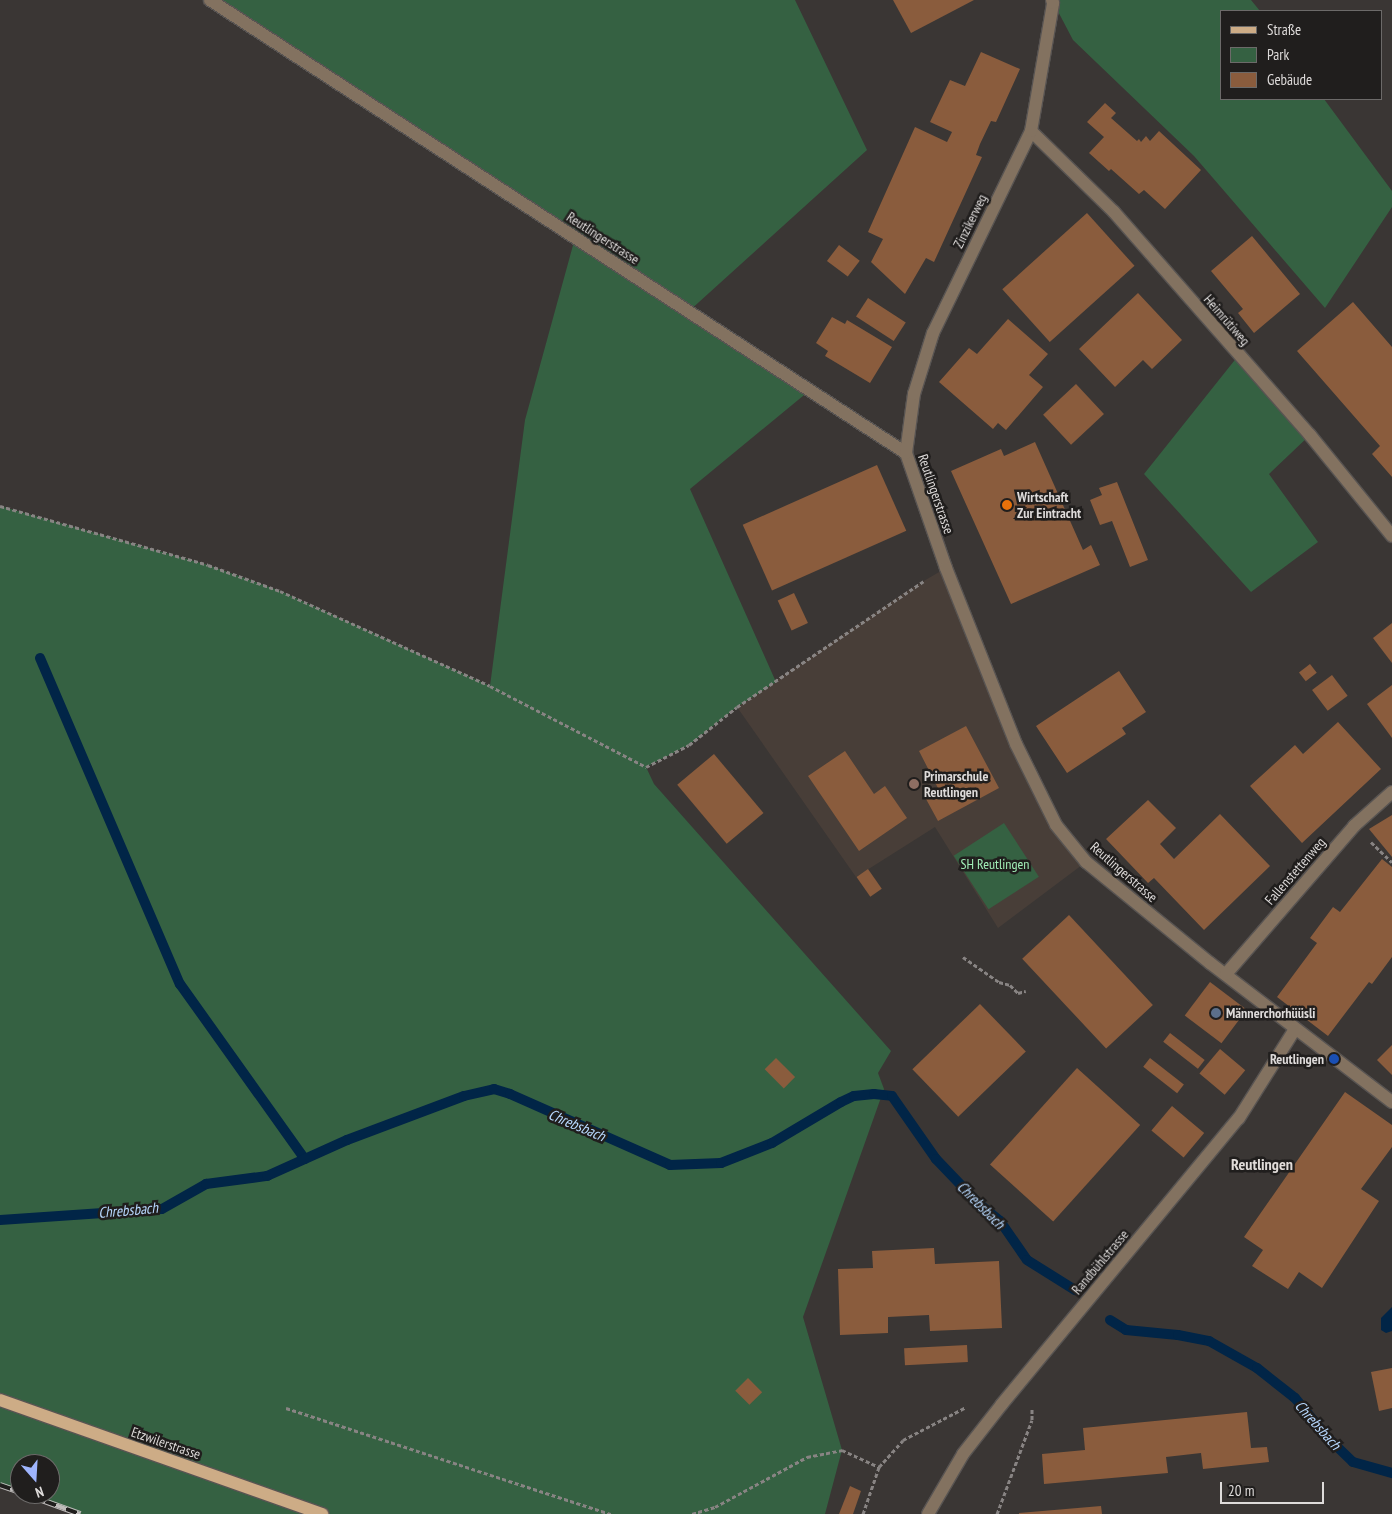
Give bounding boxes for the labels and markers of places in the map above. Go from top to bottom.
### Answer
place label: Wirtschaft Zur Eintracht [1017,489,1081,522]
marker: Wirtschaft Zur Eintracht [1001,499,1013,511]
place label: Primarschule Reutlingen [924,768,988,800]
marker: Primarschule Reutlingen [908,778,920,790]
place label: Männerchorhüüsli [1226,1005,1315,1021]
marker: Männerchorhüüsli [1210,1007,1222,1019]
place label: Reutlingen [1270,1051,1324,1067]
marker: Reutlingen [1328,1053,1340,1065]

